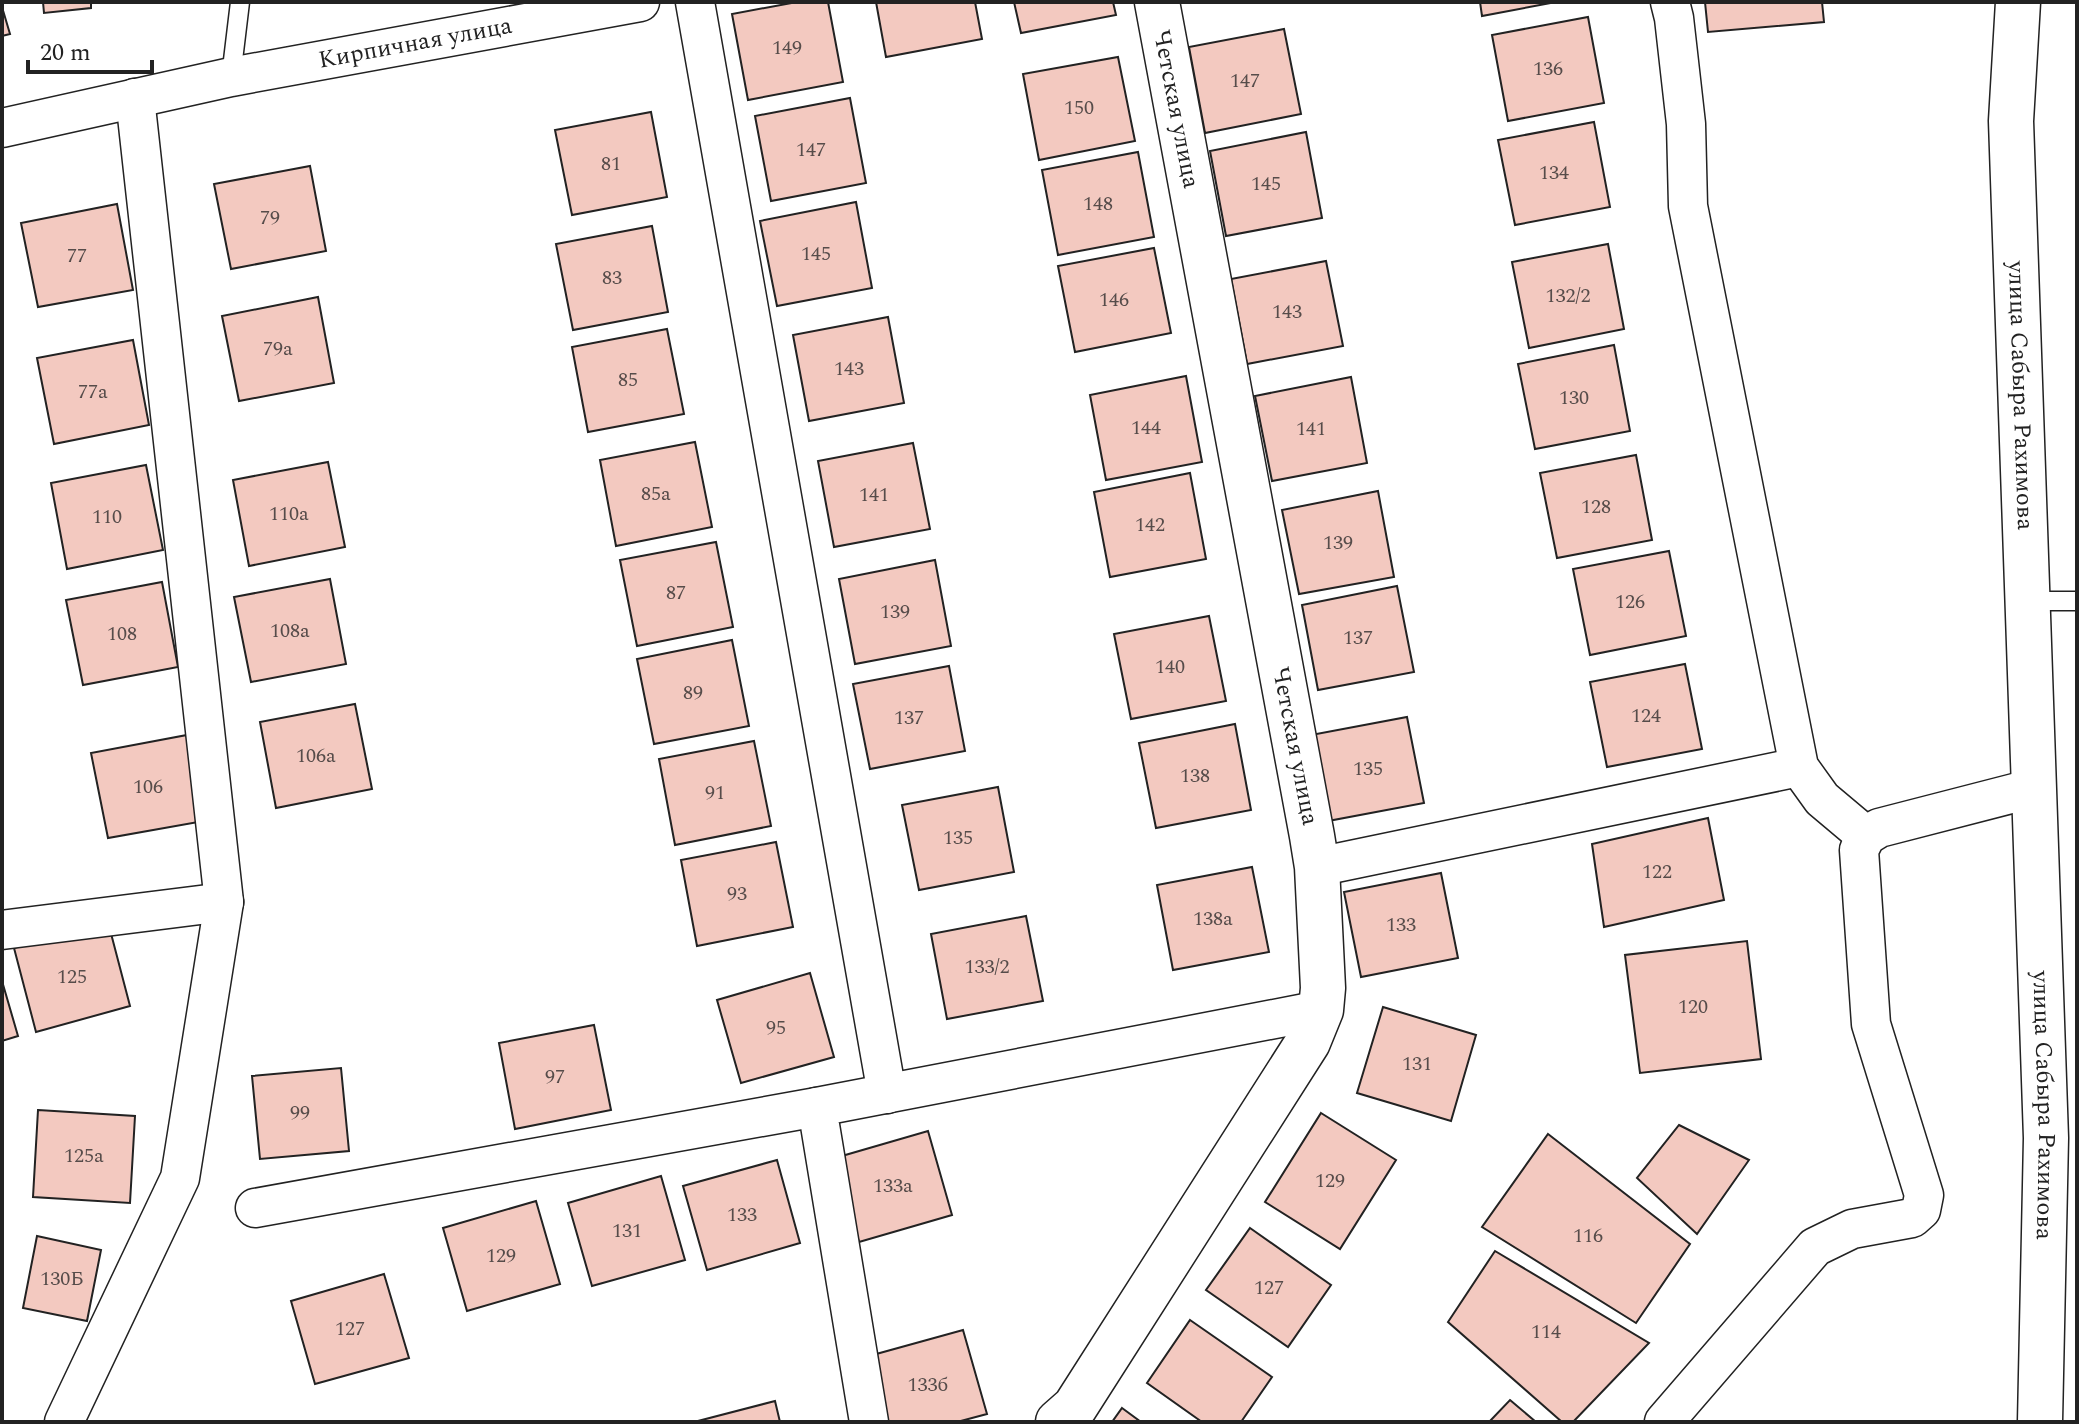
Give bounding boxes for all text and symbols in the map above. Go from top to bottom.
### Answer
street label: Кирпичная улица [316,8,515,79]
scale bar [28,24,152,74]
street label: Четская улица [1143,27,1209,192]
house number: 149 [772,33,802,63]
text: 20 m [40,35,91,71]
house number: 136 [1533,54,1563,84]
house number: 147 [1230,66,1260,96]
house number: 150 [1064,93,1094,123]
house number: 147 [796,135,826,165]
house number: 81 [601,149,621,179]
house number: 134 [1539,158,1569,188]
house number: 145 [1251,169,1281,199]
house number: 148 [1083,189,1113,219]
house number: 79 [260,203,280,233]
house number: 145 [801,239,831,269]
house number: 77 [67,241,87,271]
street label: улица Сабыра Рахимова [1998,259,2043,531]
house number: 83 [602,263,622,293]
house number: 132/2 [1546,281,1591,311]
house number: 146 [1099,285,1129,315]
house number: 143 [1272,297,1302,327]
house number: 79а [263,334,293,364]
house number: 143 [834,354,864,384]
house number: 85 [618,365,638,395]
house number: 77а [78,377,108,407]
house number: 130 [1559,383,1589,413]
house number: 144 [1131,413,1161,443]
house number: 141 [1296,414,1326,444]
house number: 85а [641,479,671,509]
house number: 141 [859,480,889,510]
house number: 128 [1581,492,1611,522]
house number: 110а [269,499,309,529]
house number: 110 [92,502,122,532]
house number: 142 [1135,510,1165,540]
house number: 139 [1323,528,1353,558]
house number: 87 [666,578,686,608]
house number: 126 [1615,587,1645,617]
house number: 139 [880,597,910,627]
house number: 108а [270,616,310,646]
house number: 108 [107,619,137,649]
house number: 137 [1343,623,1373,653]
house number: 140 [1155,652,1185,682]
street label: Четская улица [1262,664,1328,829]
house number: 89 [683,678,703,708]
house number: 124 [1631,701,1661,731]
house number: 137 [894,703,924,733]
house number: 106а [296,741,336,771]
house number: 135 [1353,754,1383,784]
house number: 138 [1180,761,1210,791]
house number: 106 [133,772,163,802]
house number: 91 [705,778,725,808]
house number: 135 [943,823,973,853]
house number: 122 [1642,857,1672,887]
house number: 93 [727,879,747,909]
house number: 138а [1193,904,1233,934]
house number: 133 [1386,910,1416,940]
house number: 133/2 [965,952,1010,982]
house number: 125 [57,962,87,992]
street label: улица Сабыра Рахимова [2022,969,2064,1240]
house number: 120 [1678,992,1708,1022]
house number: 95 [766,1013,786,1043]
house number: 131 [1402,1049,1432,1079]
house number: 97 [545,1062,565,1092]
house number: 99 [290,1098,310,1128]
house number: 125а [64,1141,104,1171]
house number: 129 [1315,1166,1345,1196]
house number: 133а [873,1171,913,1201]
house number: 133 [727,1200,757,1230]
house number: 131 [612,1216,642,1246]
house number: 116 [1573,1221,1603,1251]
house number: 129 [486,1241,516,1271]
house number: 130Б [40,1264,84,1294]
house number: 127 [1254,1273,1284,1303]
house number: 127 [335,1314,365,1344]
house number: 114 [1531,1317,1561,1347]
house number: 133б [908,1370,948,1400]

